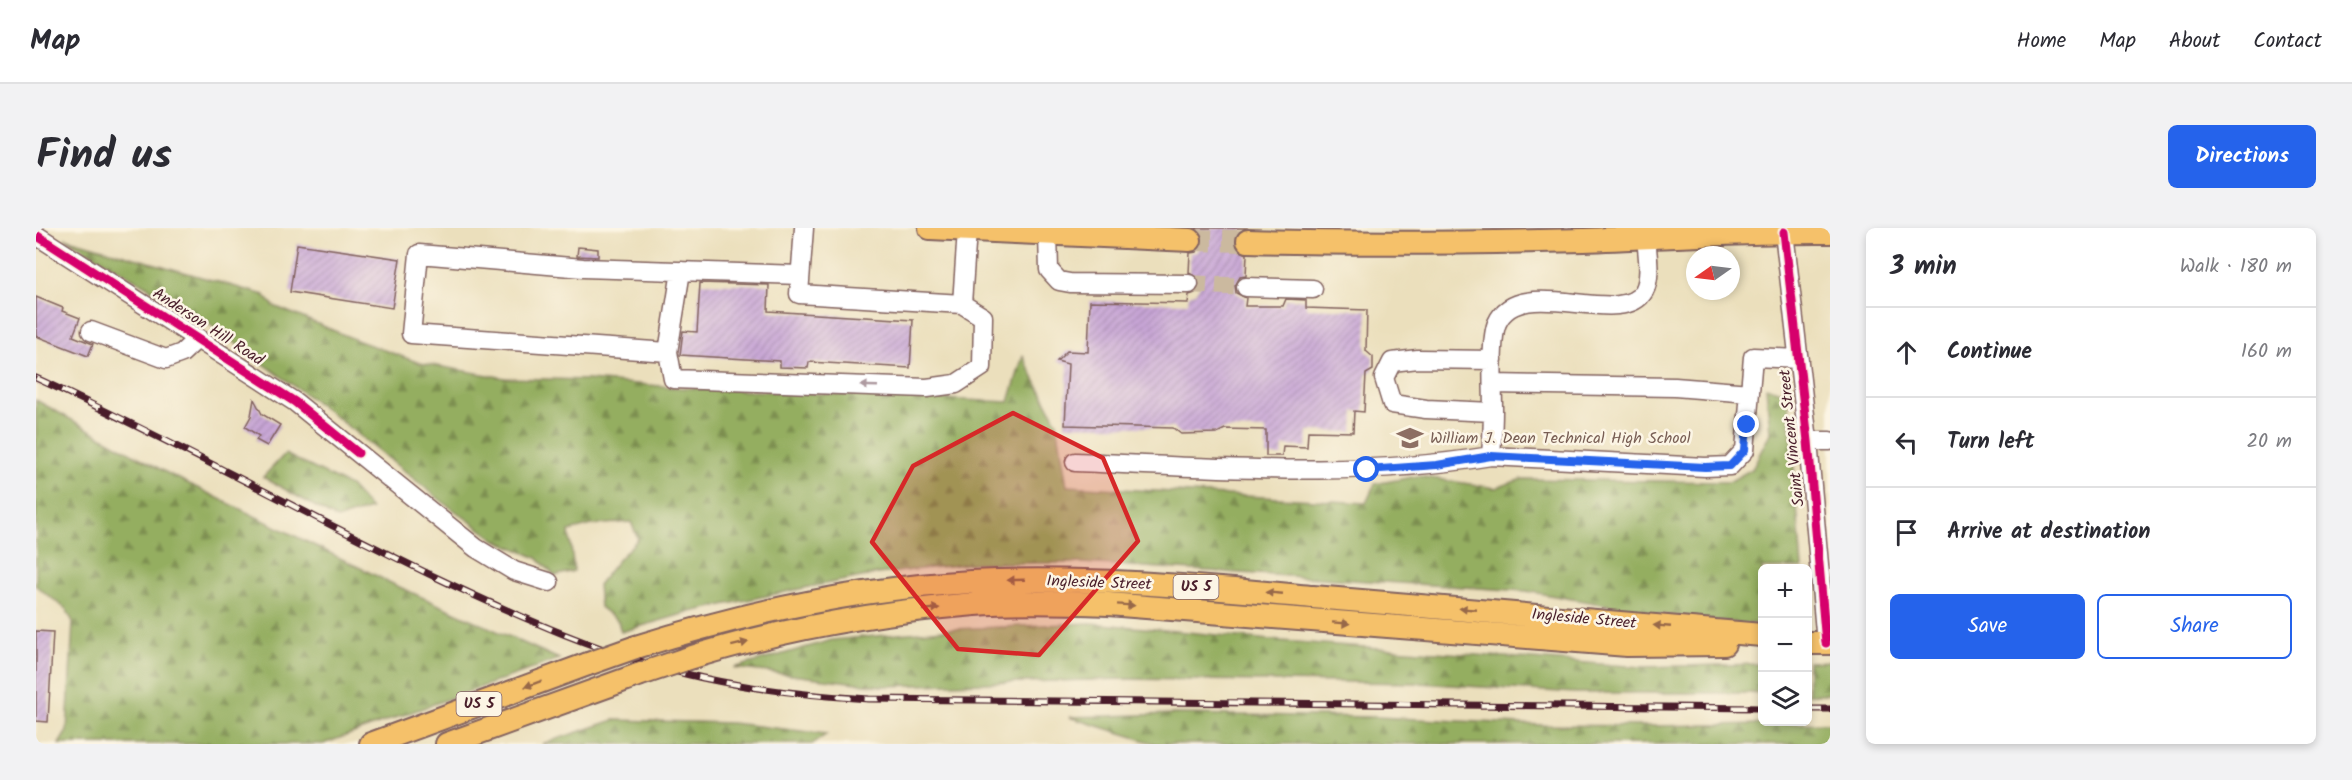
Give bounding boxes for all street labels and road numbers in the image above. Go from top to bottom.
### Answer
street label: Anderson Hill Road [147,281,270,373]
street label: Saint Vincent Street [1772,367,1812,508]
street label: Ingleside Street [1046,569,1153,597]
road number: US 5 [1174,575,1218,599]
street label: Ingleside Street [1531,602,1638,636]
road number: US 5 [456,692,502,716]

